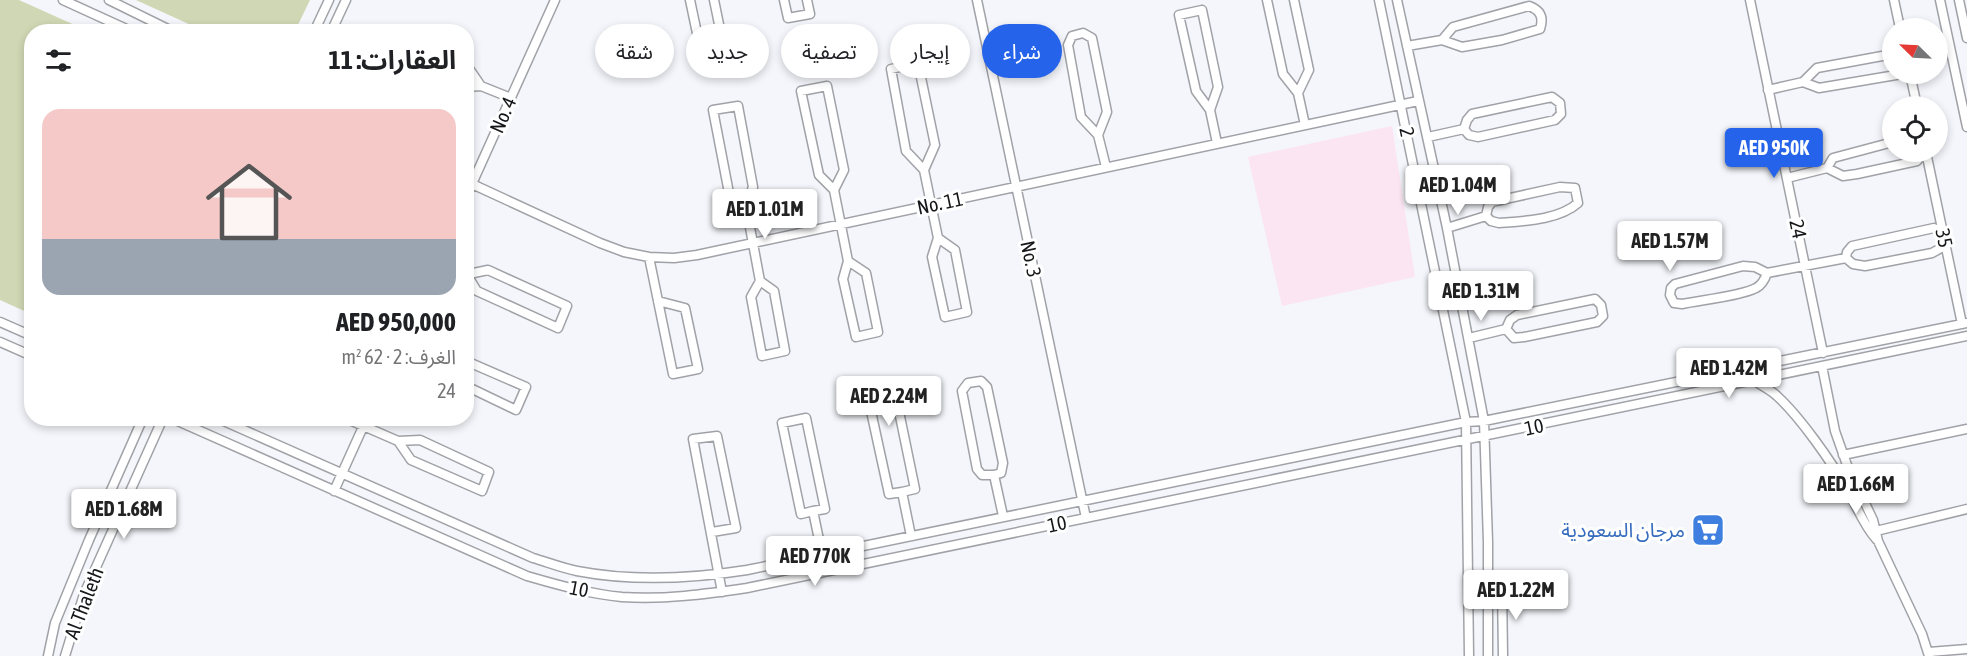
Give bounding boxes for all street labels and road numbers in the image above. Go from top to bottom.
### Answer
street label: No. 4 [485,93,521,136]
street label: 2 [1395,125,1420,139]
street label: No. 11 [915,186,965,219]
street label: 24 [1785,217,1812,240]
street label: 35 [1931,226,1958,249]
street label: No. 3 [1016,238,1047,279]
street label: 10 [1522,413,1545,440]
street label: 10 [1045,510,1068,537]
street label: Al Thaleth [59,564,108,642]
street label: 10 [568,575,591,602]

